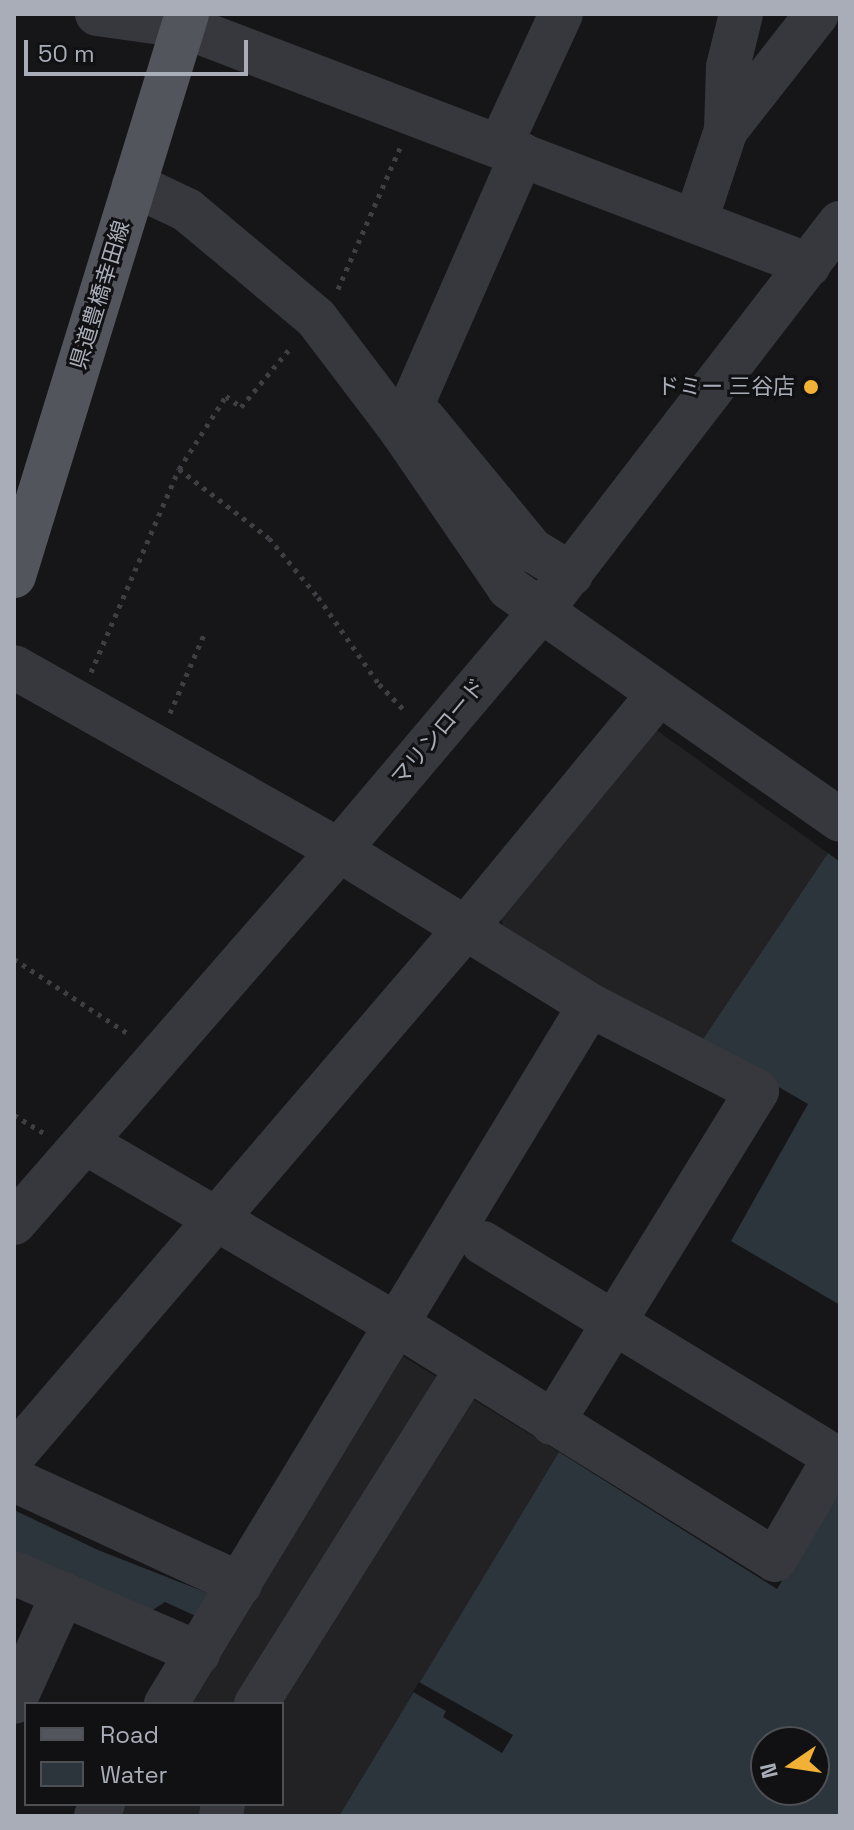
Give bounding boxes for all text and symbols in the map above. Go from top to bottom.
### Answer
scale bar [28,24,252,74]
text: 50 m [38,38,95,69]
street label: 県道豊橋幸田線 [65,218,135,372]
place label: ドミー 三谷店 [657,374,795,400]
marker: ドミー 三谷店 [802,378,820,396]
street label: マリンロード [385,673,491,791]
legend [24,1702,284,1806]
text: Road [100,1719,159,1750]
north arrow [750,1726,830,1806]
text: Water [100,1759,168,1790]
text: N [753,1761,784,1781]

